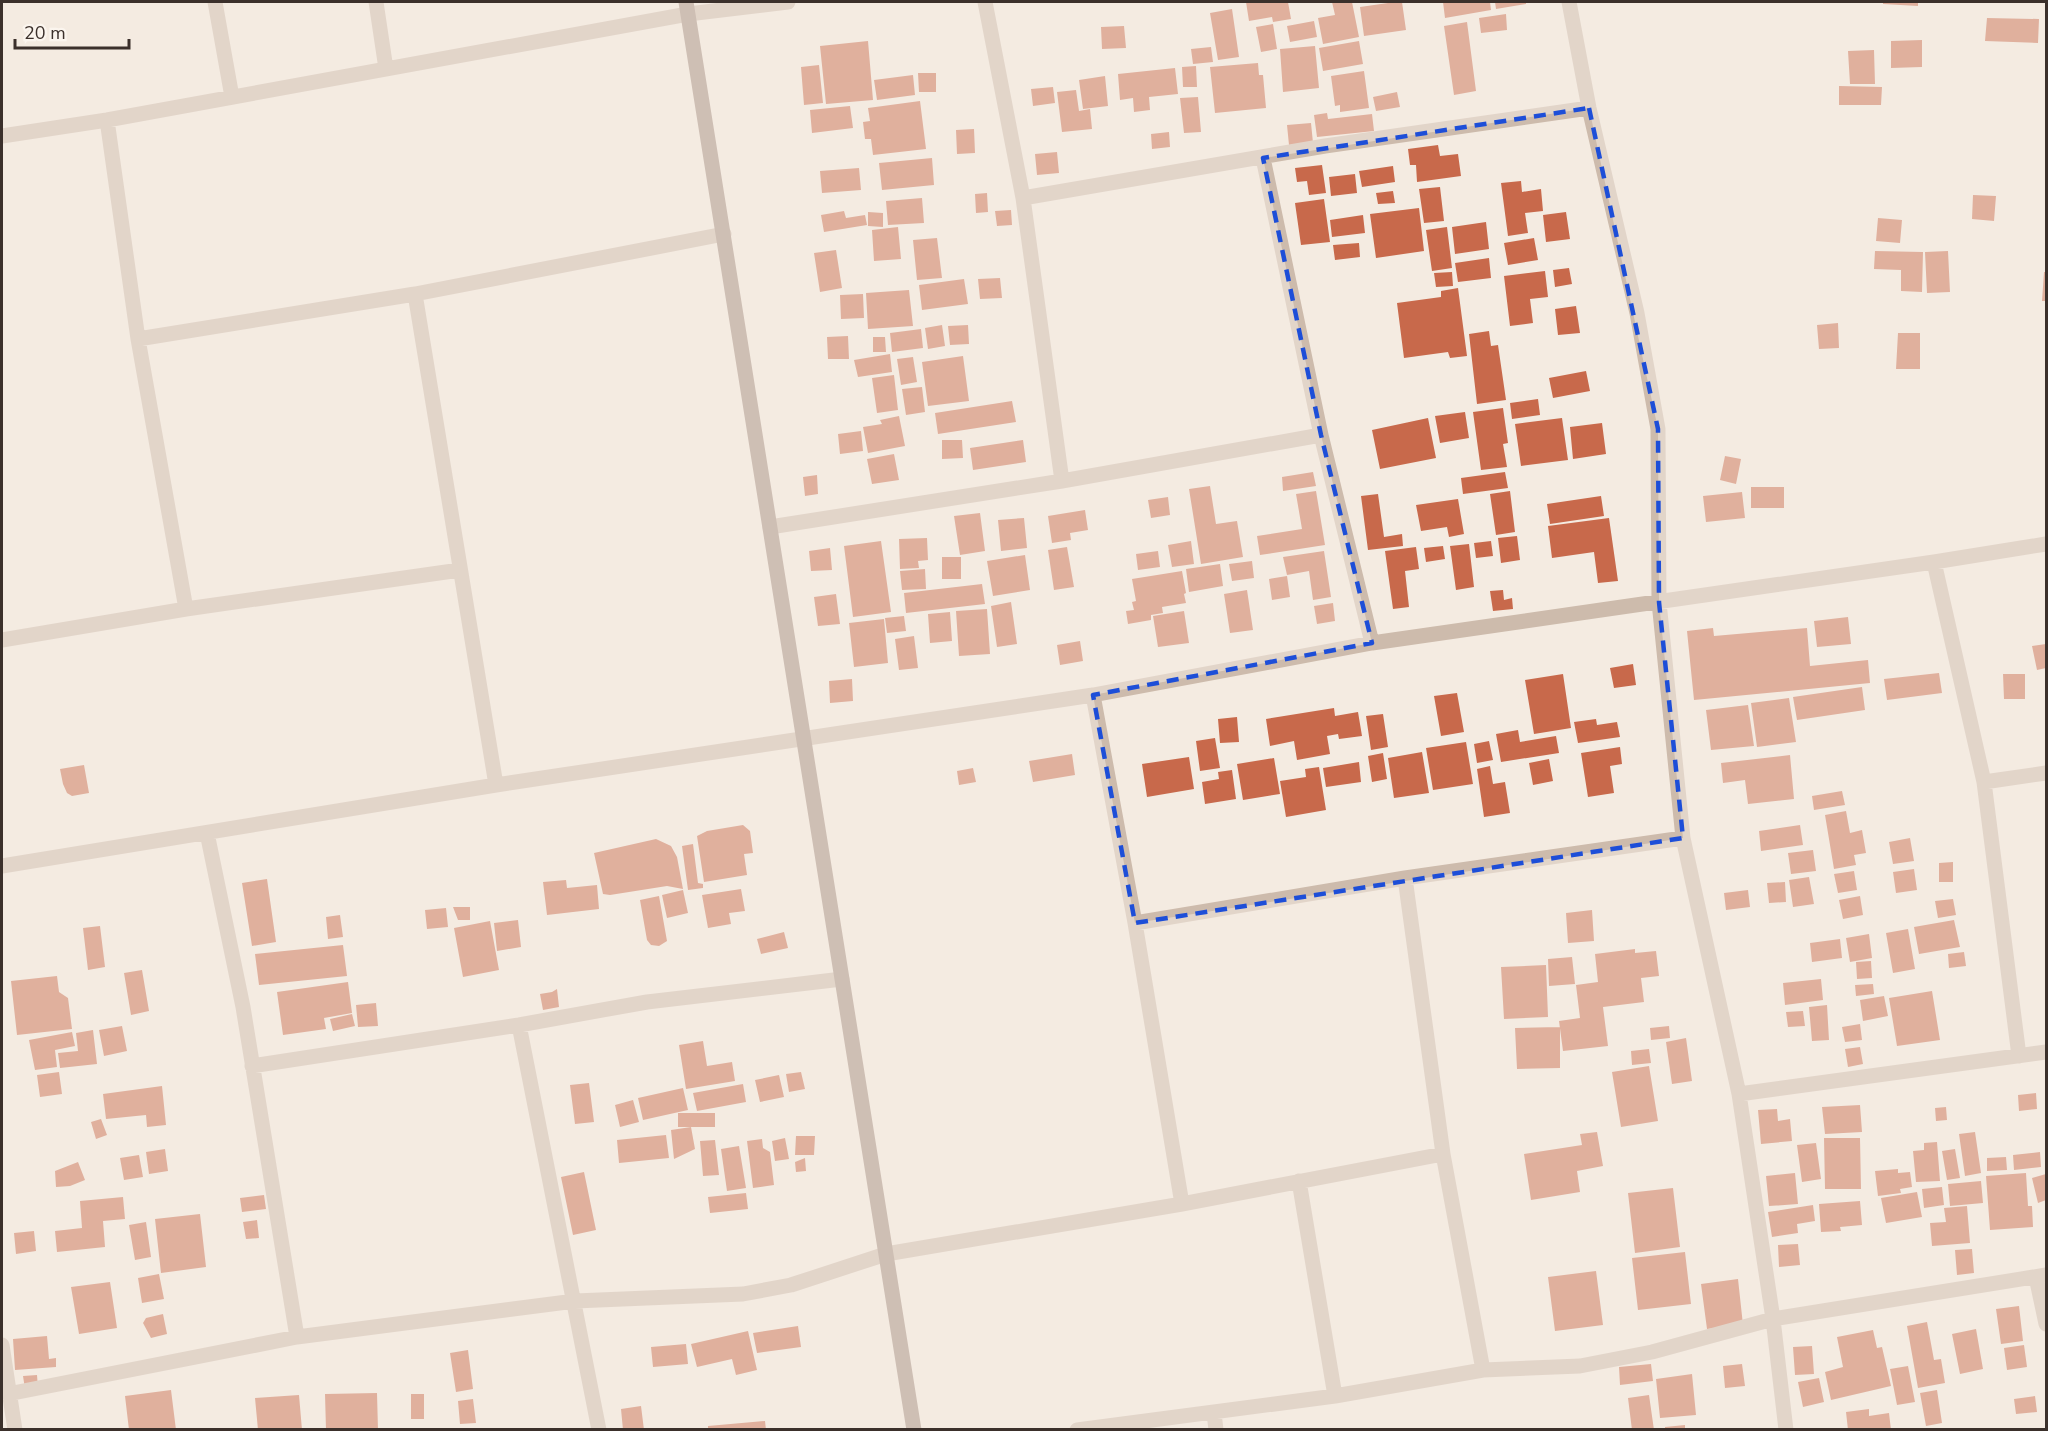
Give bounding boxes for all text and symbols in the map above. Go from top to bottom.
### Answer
scale bar [15,12,129,50]
text: 20 m [24,21,66,45]

